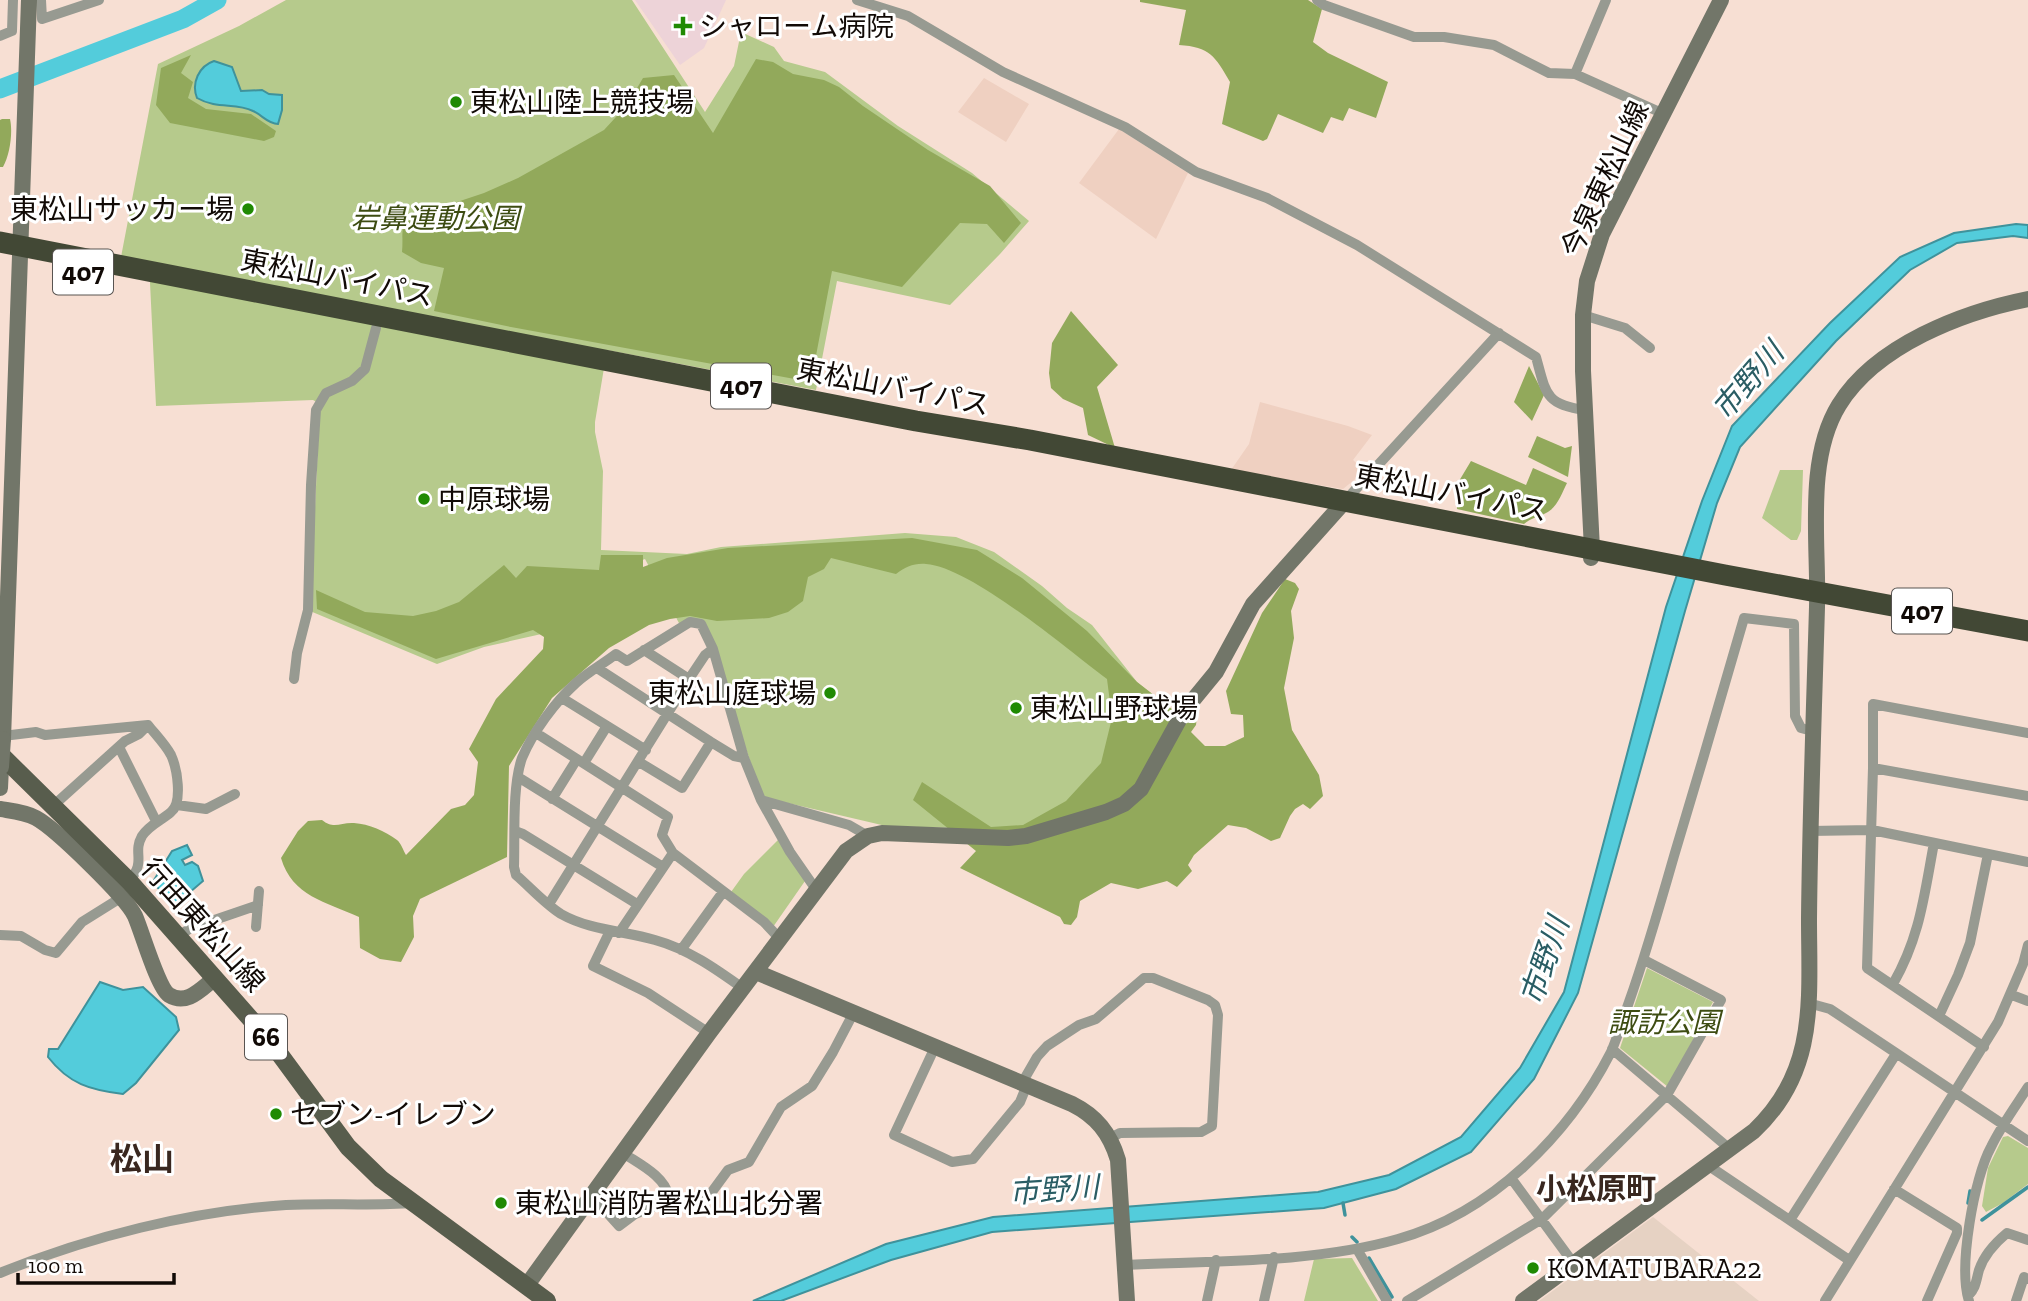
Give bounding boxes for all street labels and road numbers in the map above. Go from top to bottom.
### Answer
street label: 今泉東松山線 [1555,96,1655,262]
street label: 東松山バイパス [238,243,436,313]
road number: 407 [53,249,113,294]
street label: 東松山バイパス [794,352,992,422]
road number: 407 [711,364,771,408]
street label: 東松山バイパス [1352,458,1550,528]
road number: 407 [1892,589,1952,634]
street label: 行田東松山線 [135,852,271,998]
road number: 66 [245,1014,287,1060]

